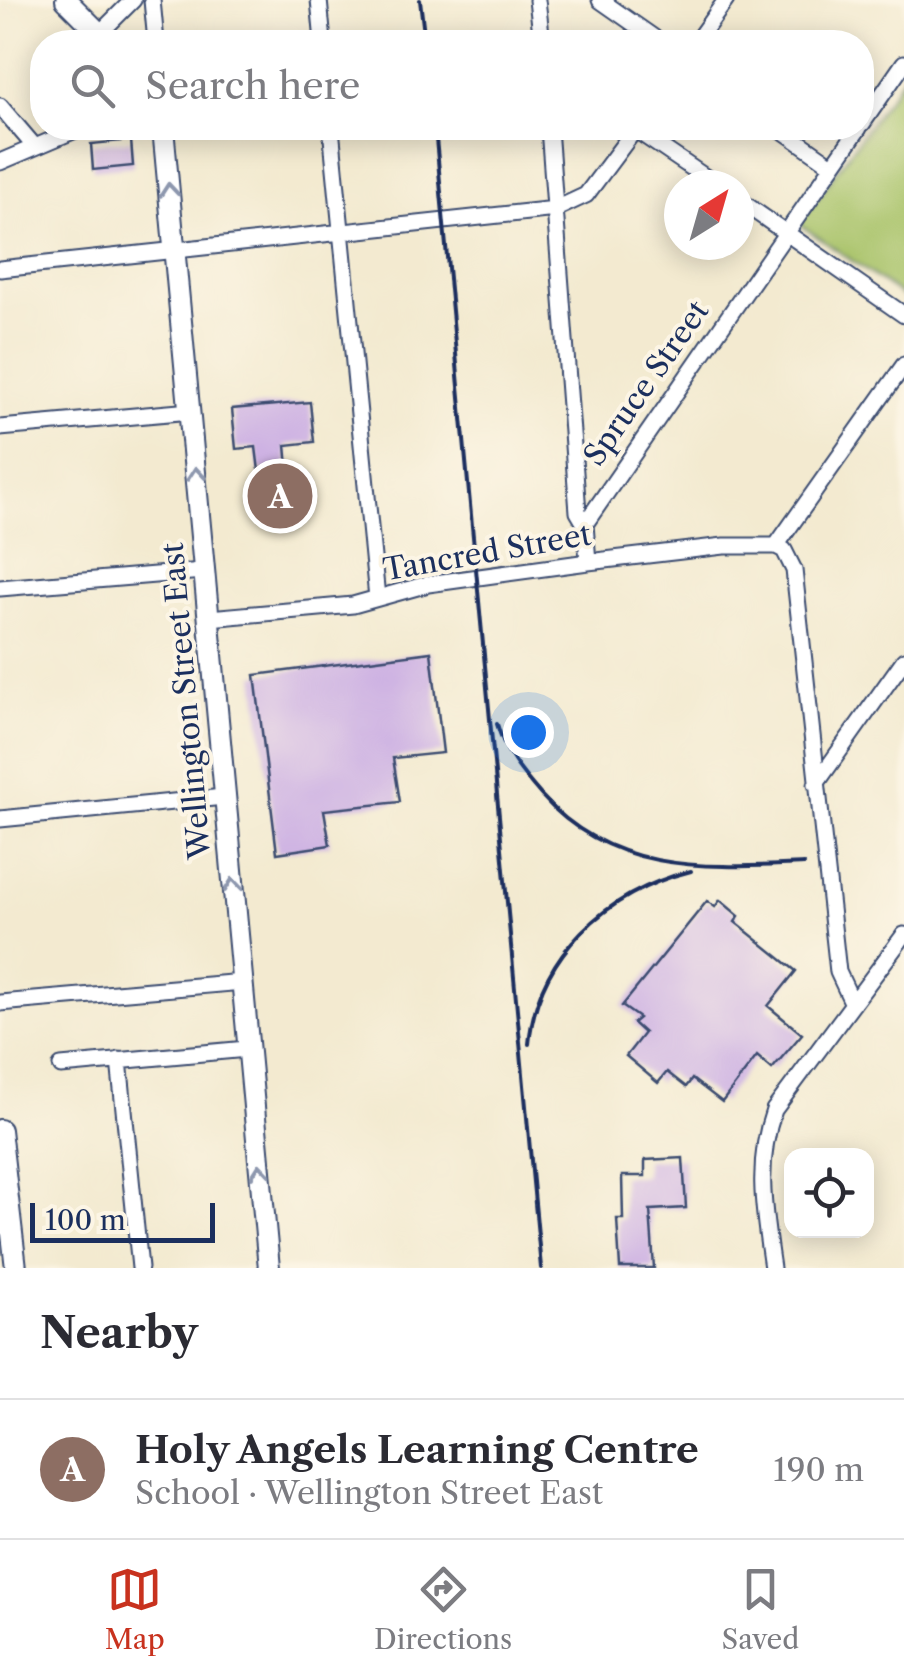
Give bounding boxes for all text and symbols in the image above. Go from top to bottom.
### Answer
search box [30,30,874,140]
icon: search [65,58,120,113]
text: Search here [145,62,360,109]
north arrow [664,170,754,260]
one-way arrow [159,181,180,197]
street label: Spruce Street [575,293,717,473]
pin: A [248,458,312,534]
one-way arrow [185,466,207,482]
street label: Tancred Street [380,515,594,588]
street label: Wellington Street East [154,541,218,862]
your location [503,707,554,758]
one-way arrow [223,876,244,892]
map controls [784,1148,874,1238]
button: locate [784,1148,874,1238]
one-way arrow [250,1162,271,1178]
scale bar [30,1198,215,1242]
text: 100 m [45,1203,126,1237]
text: Nearby [40,1307,198,1359]
text: Holy Angels Learning Centre [135,1426,699,1473]
text: A [60,1450,85,1489]
text: 190 m [773,1450,864,1489]
text: School · Wellington Street East [135,1473,603,1512]
tab: Map [105,1562,165,1656]
tab: Directions [374,1562,512,1656]
tab: Saved [722,1562,799,1656]

